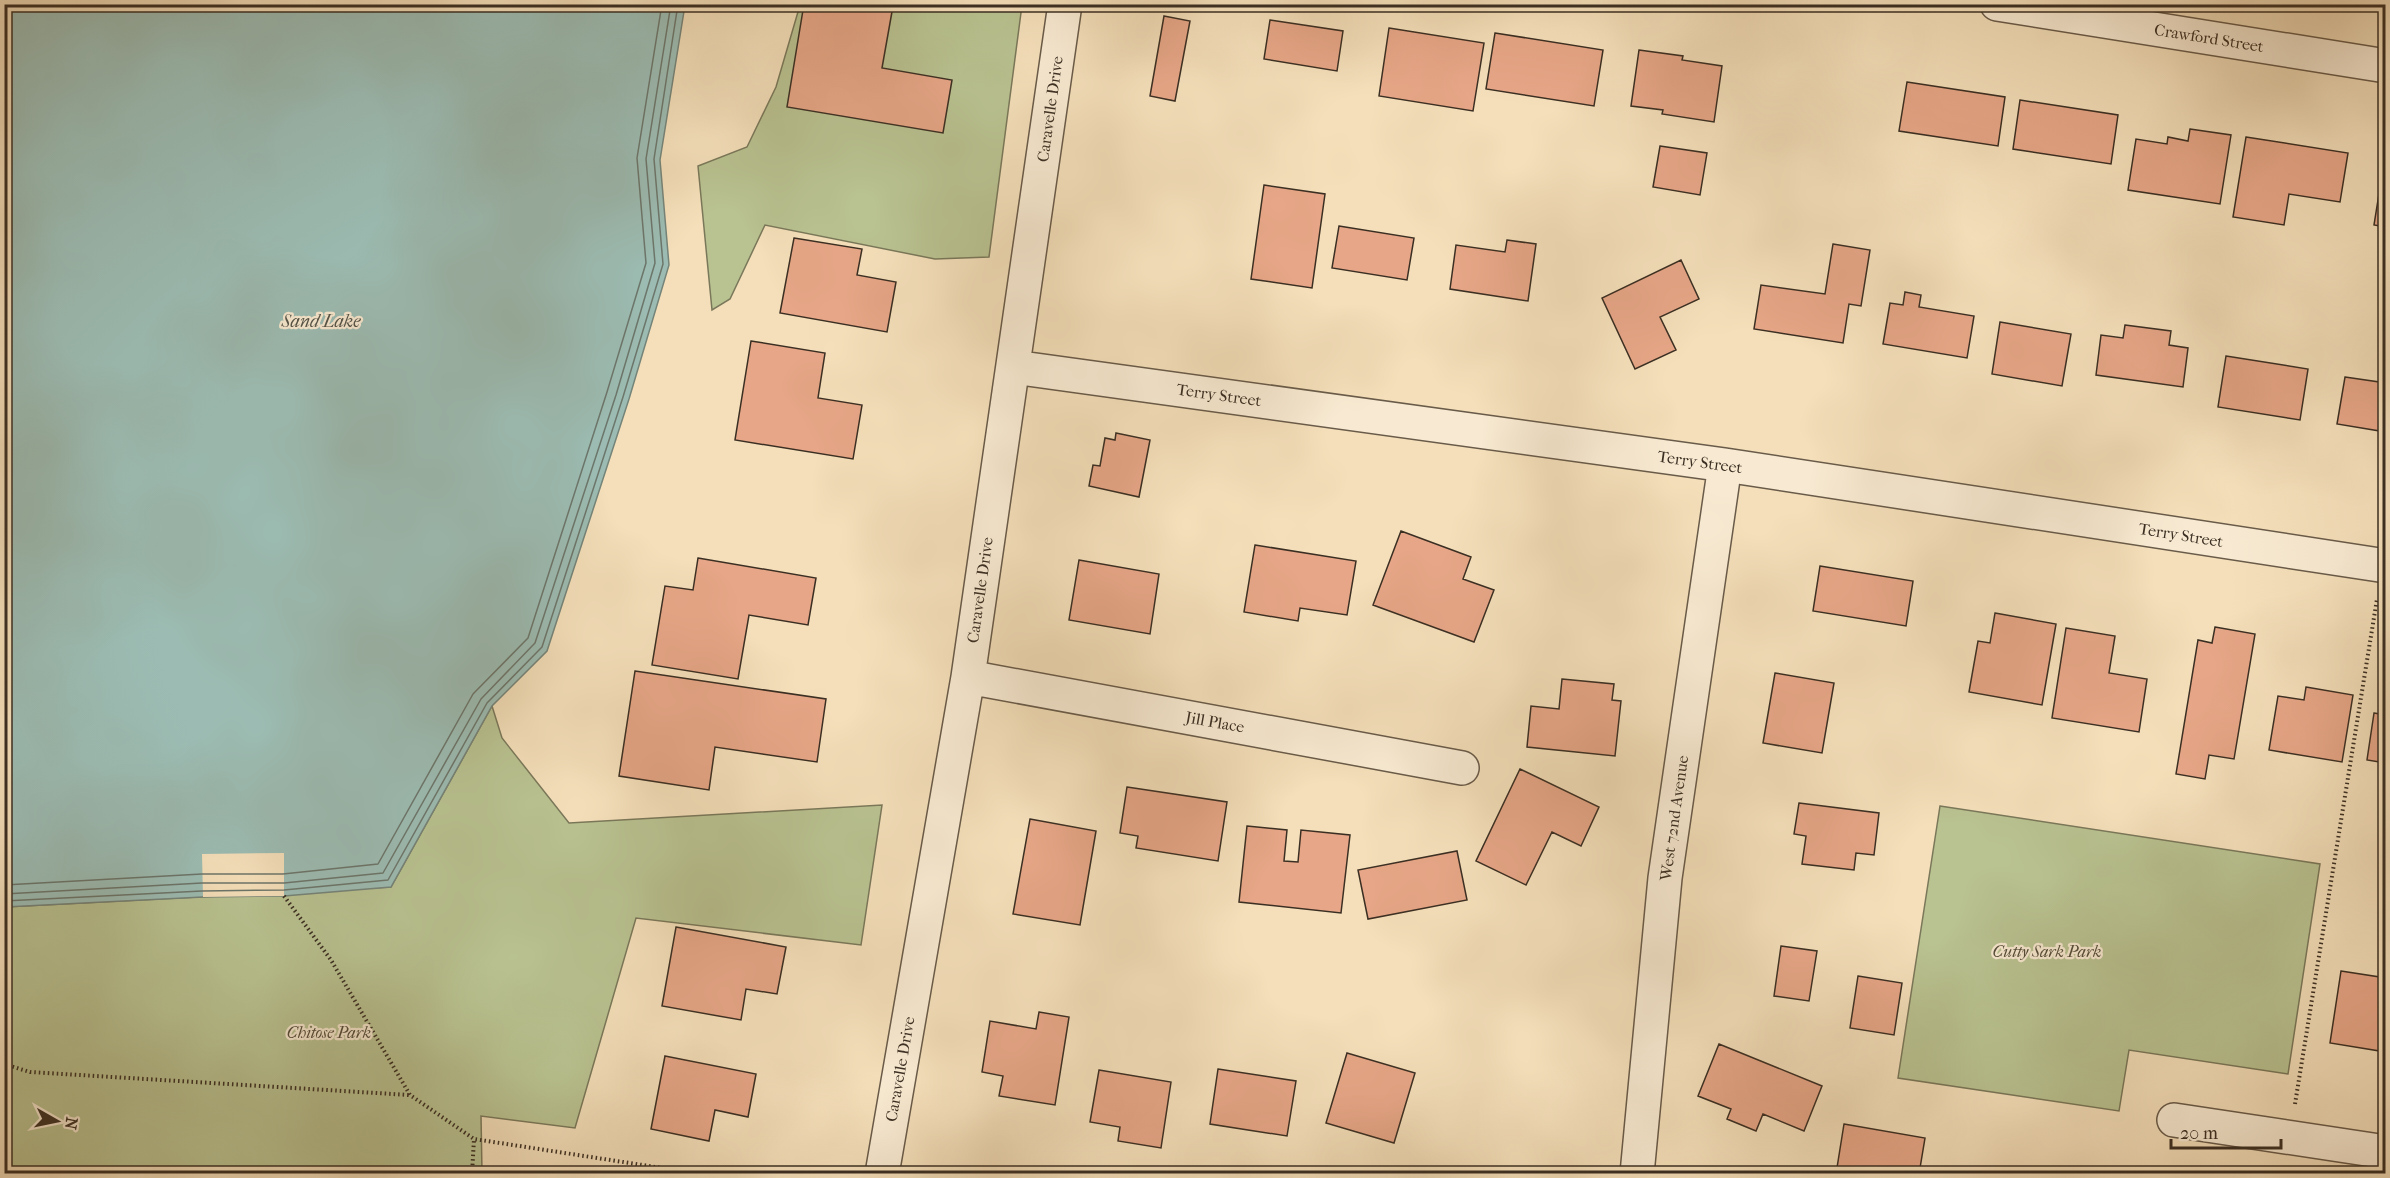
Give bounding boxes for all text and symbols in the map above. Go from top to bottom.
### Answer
street label: Crawford Street [2153,20,2265,56]
street label: Caravelle Drive [1033,55,1067,163]
water label: Sand Lake [280,311,361,332]
street label: Terry Street [1176,380,1263,410]
street label: Terry Street [1657,447,1744,477]
street label: Terry Street [2137,519,2225,551]
street label: Caravelle Drive [963,536,997,644]
street label: Jill Place [1182,707,1246,737]
street label: West 72nd Avenue [1656,754,1692,883]
park label: Cutty Sark Park [1993,942,2101,961]
street label: Caravelle Drive [881,1015,919,1123]
park label: Chitose Park [287,1023,371,1042]
north arrow [27,1091,87,1151]
scale bar [2171,1112,2280,1150]
text: N [61,1116,82,1132]
text: 20 m [2180,1123,2218,1144]

